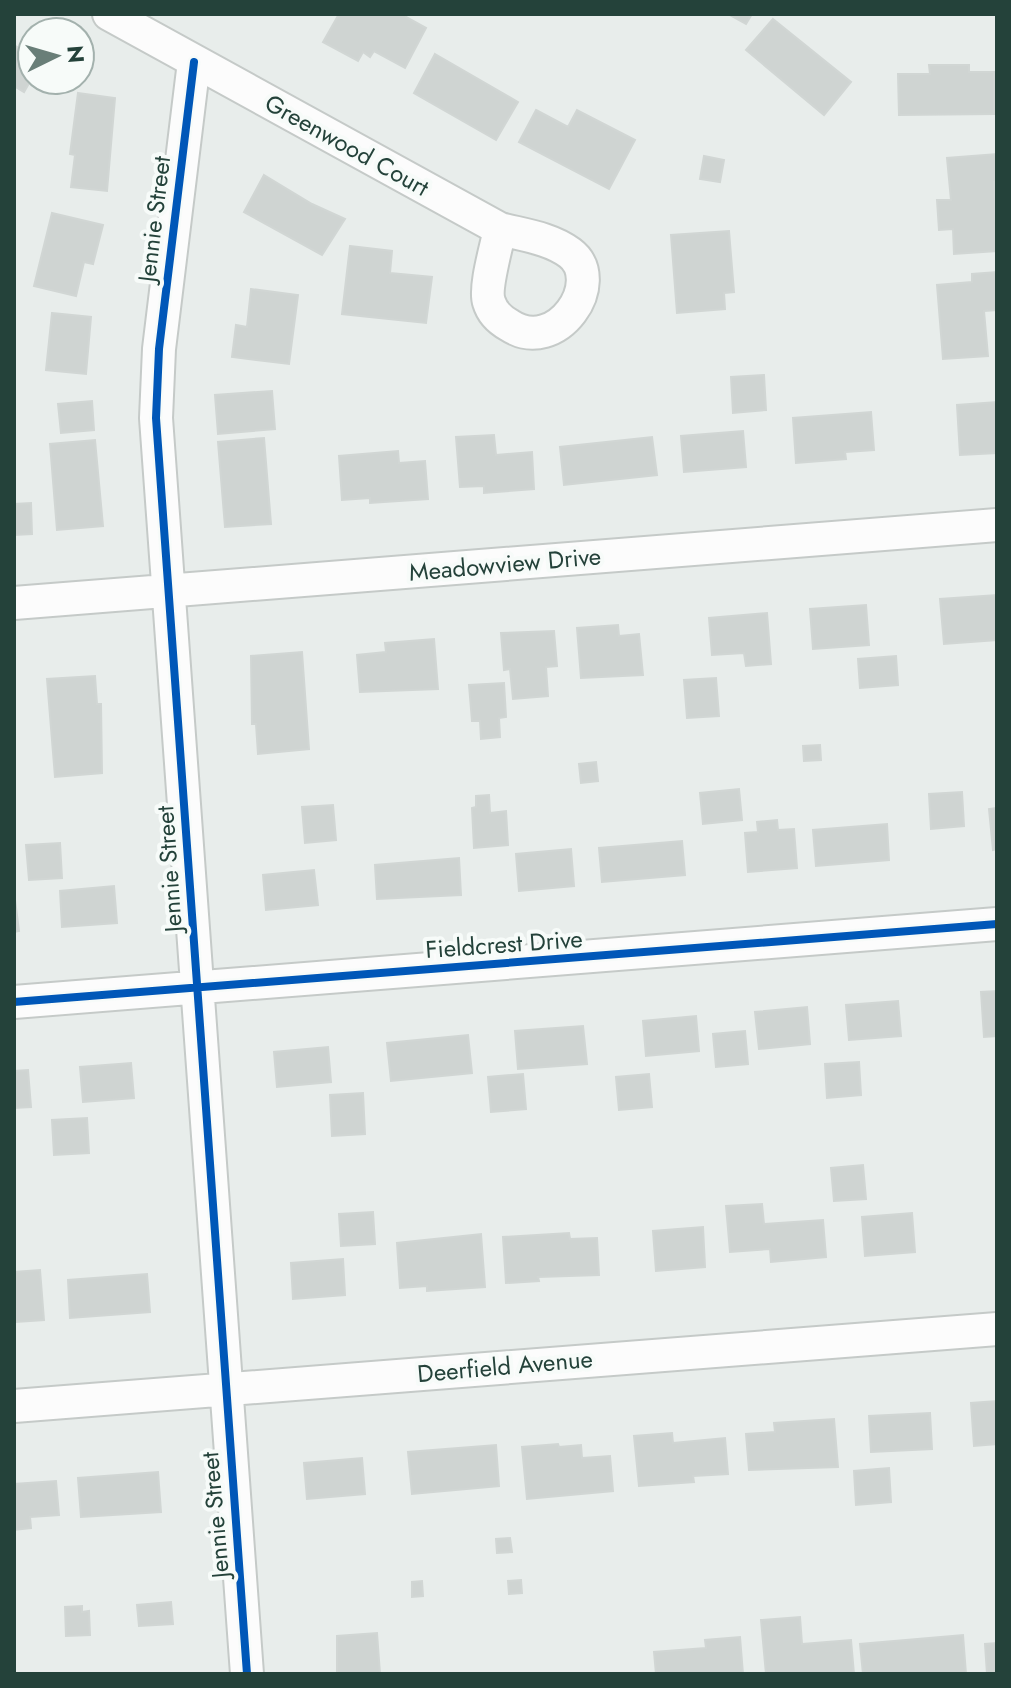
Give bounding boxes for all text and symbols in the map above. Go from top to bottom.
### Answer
north arrow [16,16,96,96]
text: N [59,44,93,64]
street label: Greenwood Court [259,85,436,205]
street label: Jennie Street [129,154,179,287]
street label: Meadowview Drive [408,538,602,590]
street label: Jennie Street [147,805,191,936]
street label: Fieldcrest Drive [424,921,584,967]
street label: Deerfield Avenue [416,1341,594,1391]
street label: Jennie Street [192,1450,238,1582]

